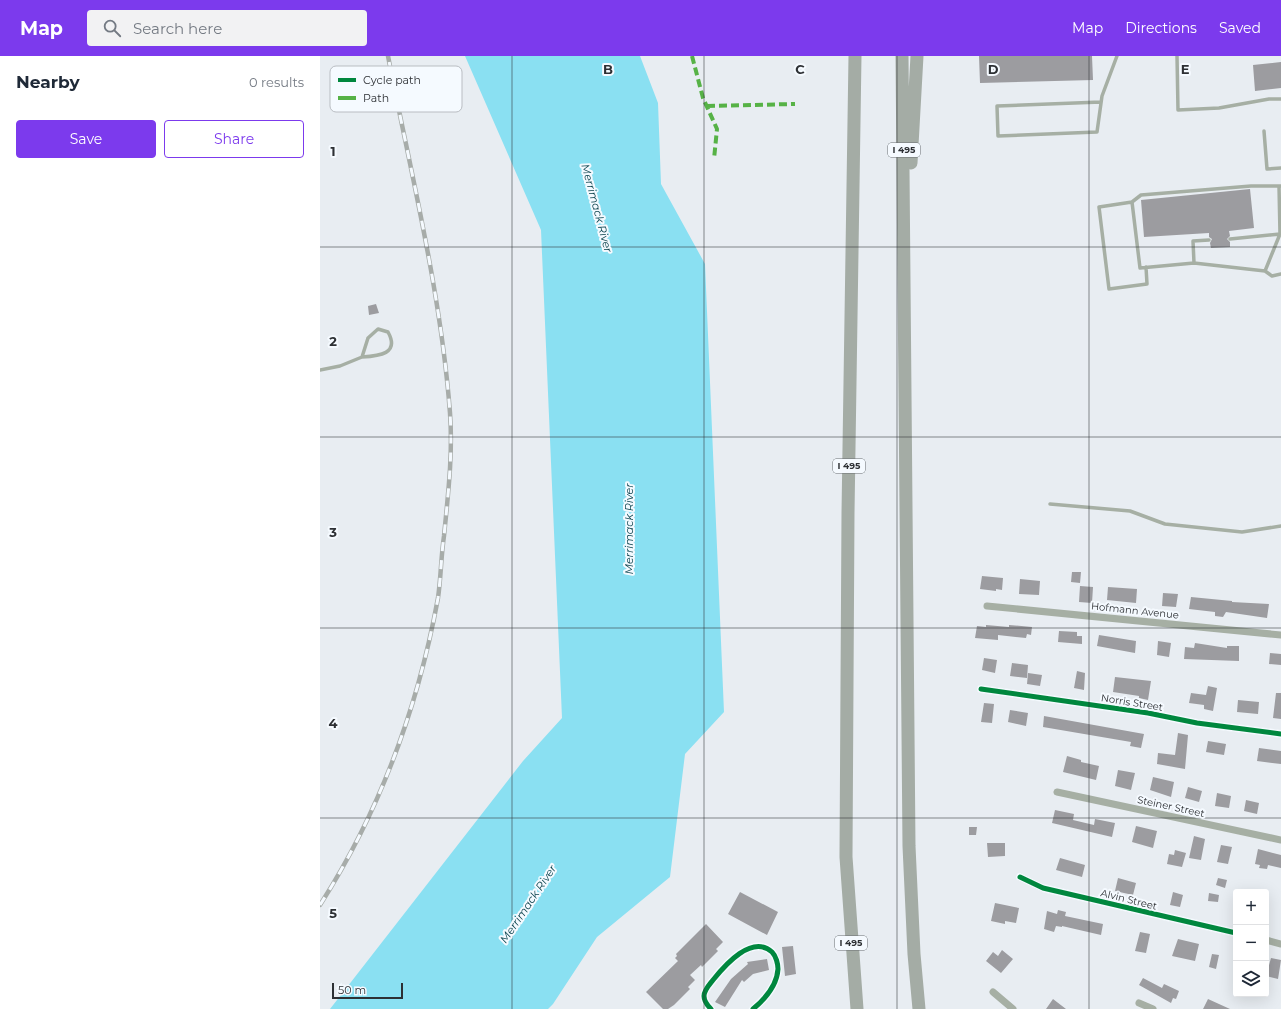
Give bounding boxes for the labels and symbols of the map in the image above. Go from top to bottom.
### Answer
text: B [603,61,613,77]
text: C [795,61,805,77]
text: D [988,61,999,77]
text: E [1181,61,1190,77]
legend [330,66,462,112]
text: Cycle path [363,73,421,87]
text: Path [363,91,389,105]
text: 1 [330,143,336,159]
road number: I 495 [888,143,920,157]
water label: Merrimack River [578,162,616,254]
text: 2 [329,333,337,349]
road number: I 495 [833,459,865,473]
water label: Merrimack River [622,483,636,575]
text: 3 [328,524,337,540]
street label: Hofmann Avenue [1090,599,1179,622]
street label: Norris Street [1100,691,1164,714]
text: 4 [329,715,338,731]
street label: Steiner Street [1136,793,1206,820]
water label: Merrimack River [497,862,560,946]
street label: Alvin Street [1099,886,1158,913]
text: 5 [329,905,337,921]
road number: I 495 [835,936,867,950]
scale bar [332,981,403,1000]

